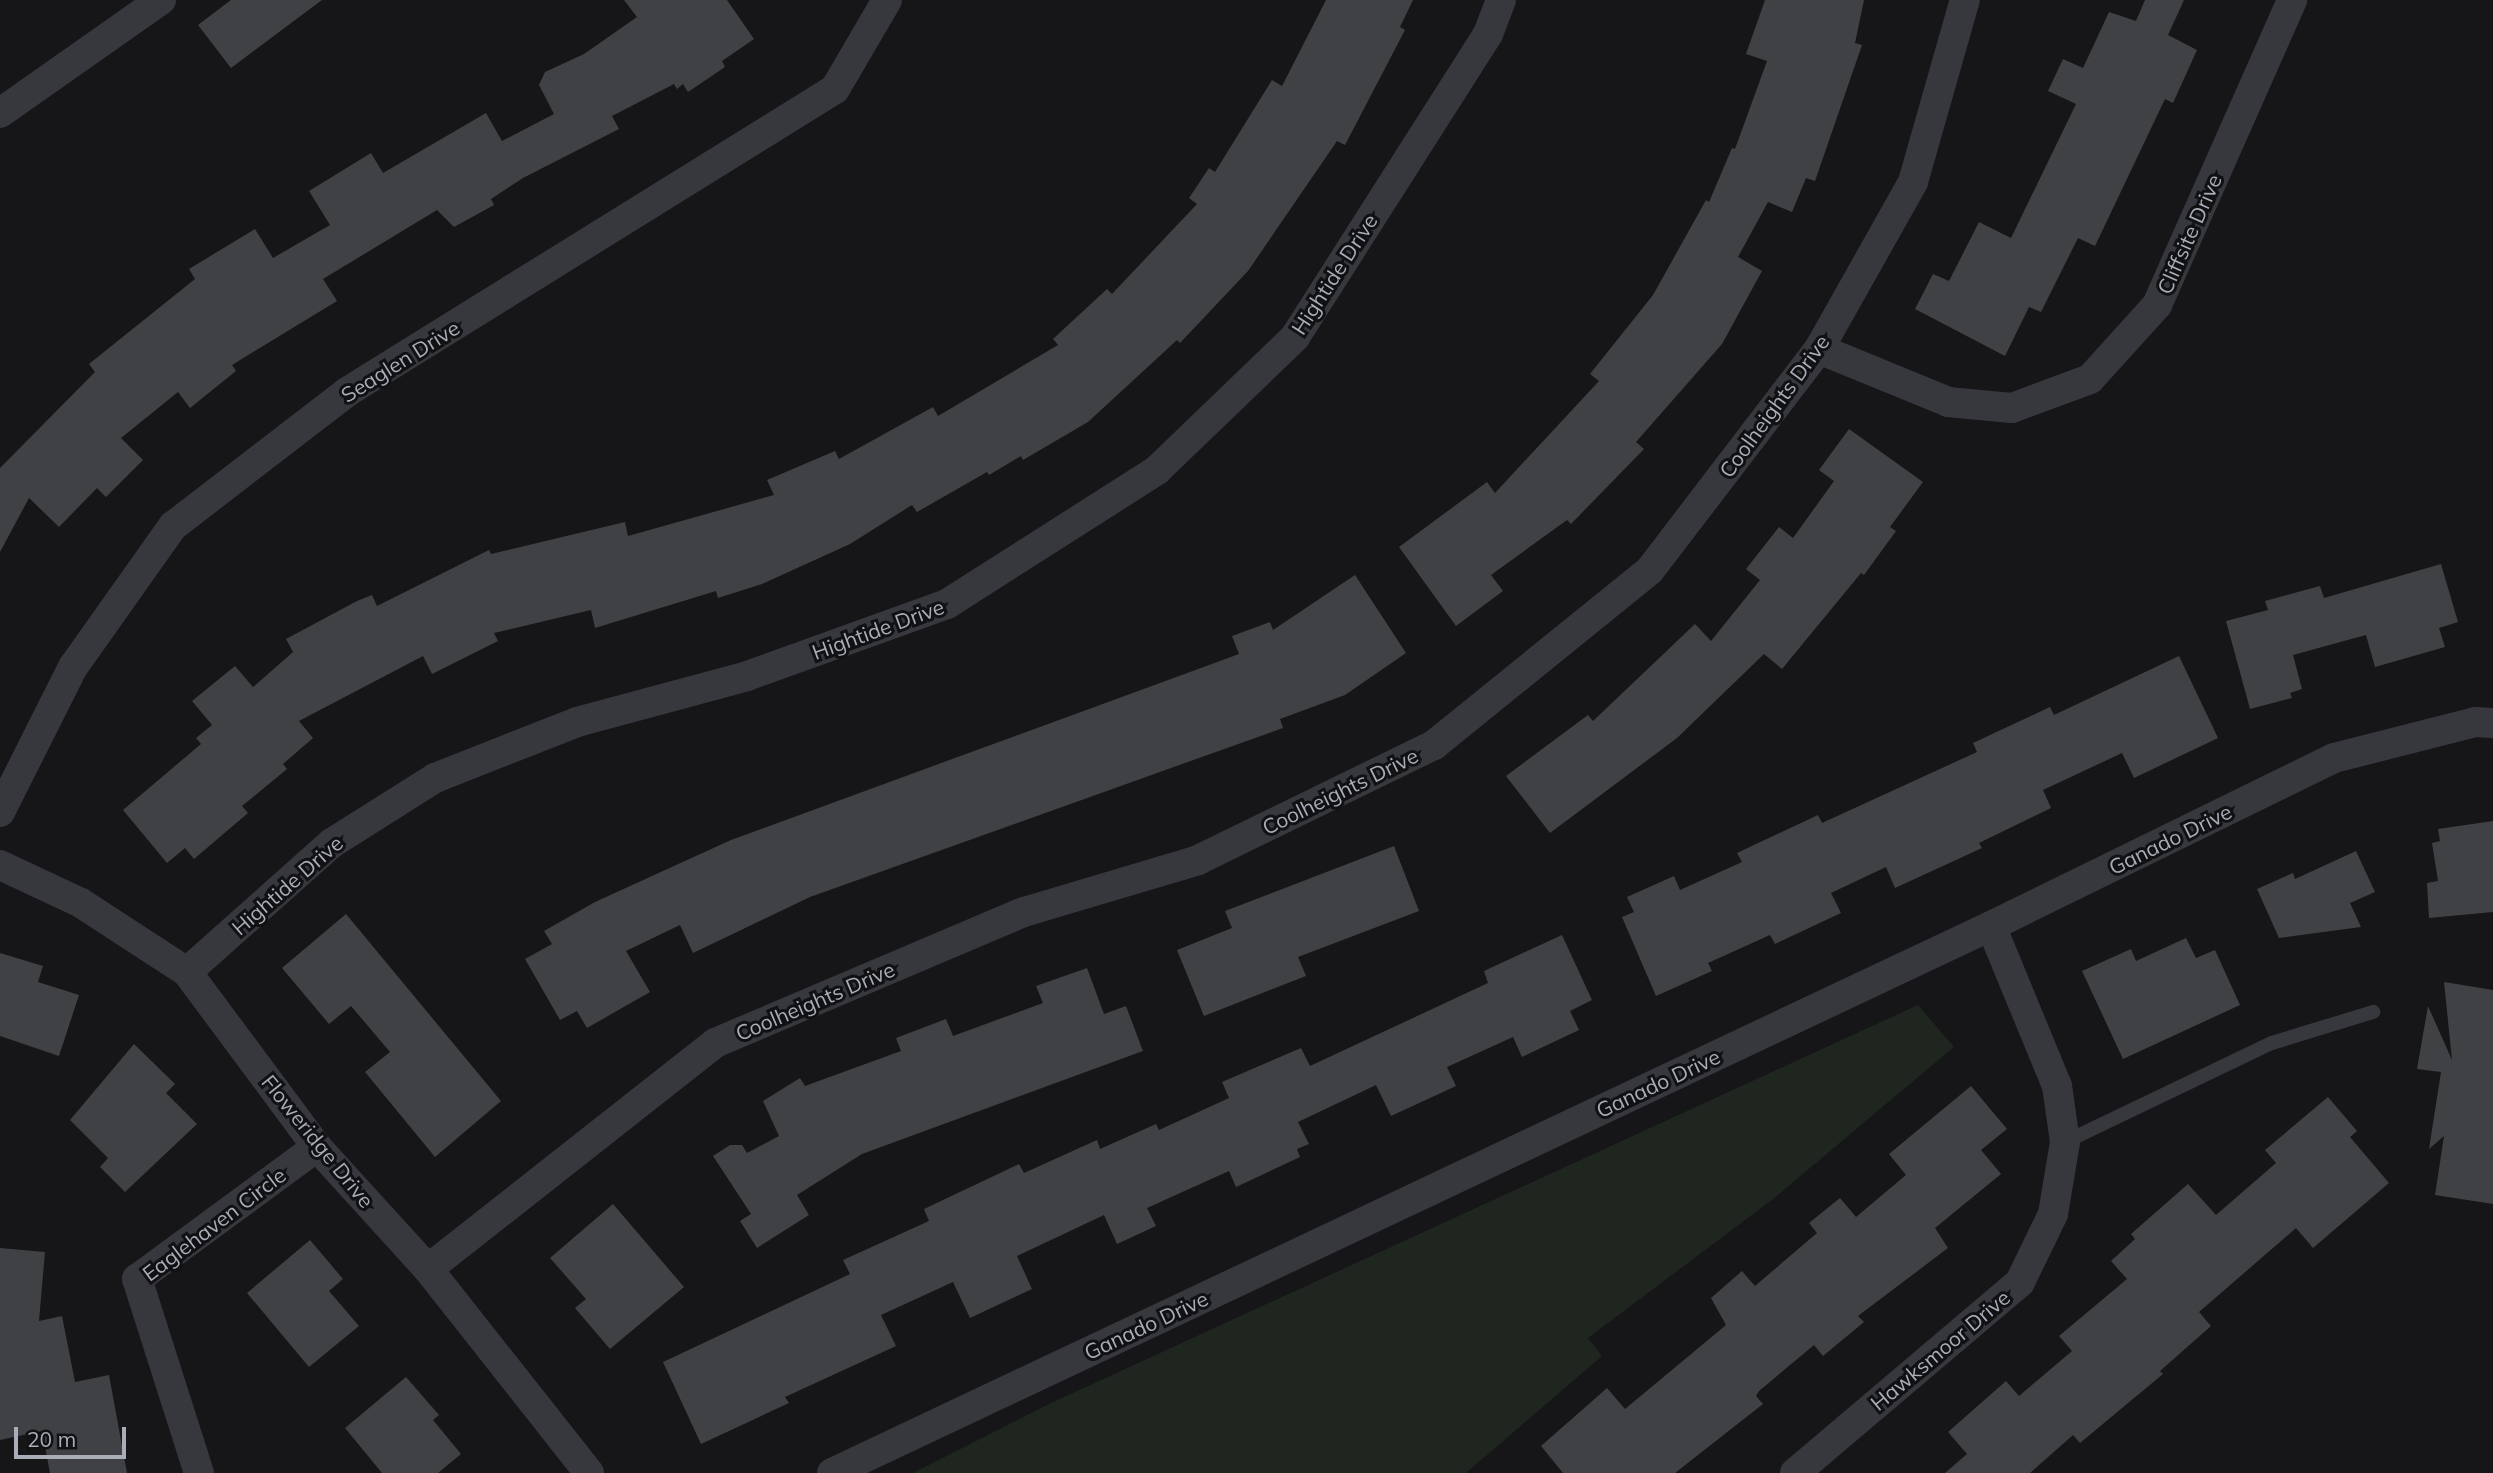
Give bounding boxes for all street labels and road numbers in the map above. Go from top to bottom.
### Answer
street label: Cliffsite Drive [2151,170,2227,298]
street label: Hightide Drive [1286,209,1382,339]
street label: Seaglen Drive [336,315,464,407]
street label: Coolheights Drive [1714,330,1834,482]
street label: Hightide Drive [809,593,947,665]
street label: Coolheights Drive [1258,742,1422,840]
street label: Ganado Drive [2104,798,2236,880]
street label: Hightide Drive [226,830,348,940]
street label: Coolheights Drive [732,956,898,1046]
street label: Ganado Drive [1592,1043,1724,1123]
street label: Floweridge Drive [257,1069,379,1213]
street label: Eaglehaven Circle [138,1162,290,1286]
street label: Hawksmoor Drive [1865,1284,2015,1416]
street label: Ganado Drive [1080,1285,1212,1365]

